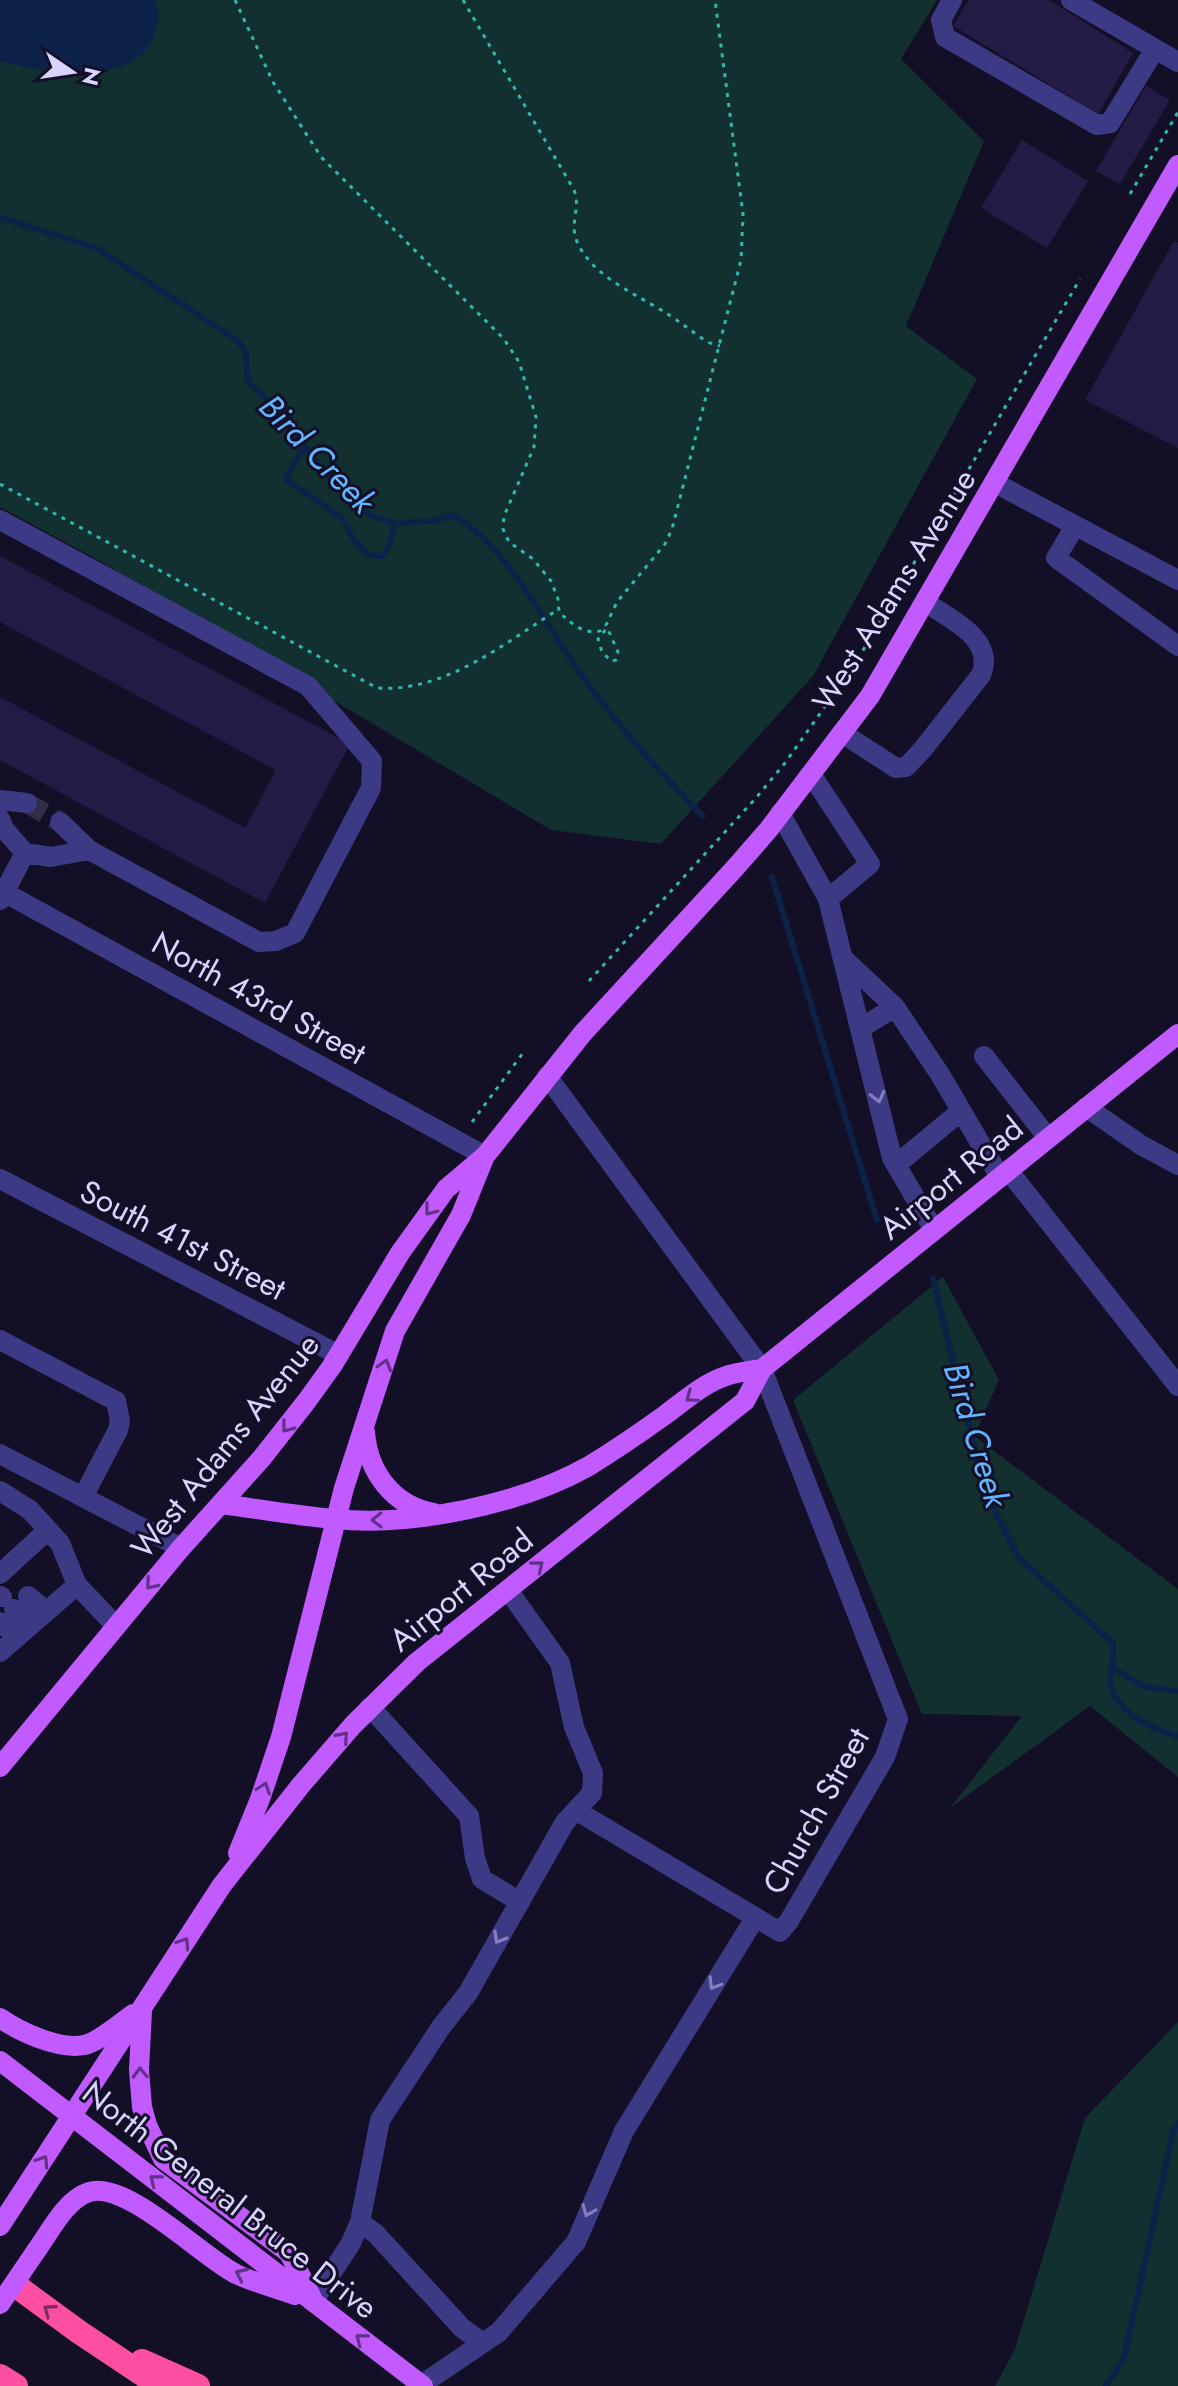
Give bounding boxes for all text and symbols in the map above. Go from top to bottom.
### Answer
north arrow [32,32,112,112]
text: N [74,64,109,89]
water label: Bird Creek [248,383,388,526]
street label: West Adams Avenue [801,460,987,720]
street label: North 43rd Street [143,920,375,1076]
one-way arrow [868,1089,885,1103]
street label: Airport Road [869,1106,1033,1250]
street label: South 41st Street [72,1168,294,1312]
one-way arrow [425,1201,439,1216]
street label: West Adams Avenue [120,1324,330,1568]
water label: Bird Creek [931,1356,1022,1515]
one-way arrow [375,1359,391,1373]
one-way arrow [685,1387,699,1402]
one-way arrow [282,1418,296,1433]
one-way arrow [370,1511,383,1529]
street label: Airport Road [379,1518,543,1662]
one-way arrow [529,1561,543,1576]
one-way arrow [146,1575,161,1589]
street label: Church Street [751,1719,881,1903]
one-way arrow [333,1732,348,1747]
one-way arrow [255,1781,271,1795]
one-way arrow [493,1929,509,1944]
one-way arrow [175,1937,190,1952]
one-way arrow [709,1975,724,1990]
one-way arrow [132,2066,149,2079]
street label: North General Bruce Drive [73,2070,387,2330]
one-way arrow [33,2155,48,2170]
one-way arrow [149,2175,164,2189]
one-way arrow [582,2203,598,2217]
one-way arrow [234,2268,249,2284]
one-way arrow [44,2306,58,2320]
one-way arrow [355,2334,370,2348]

